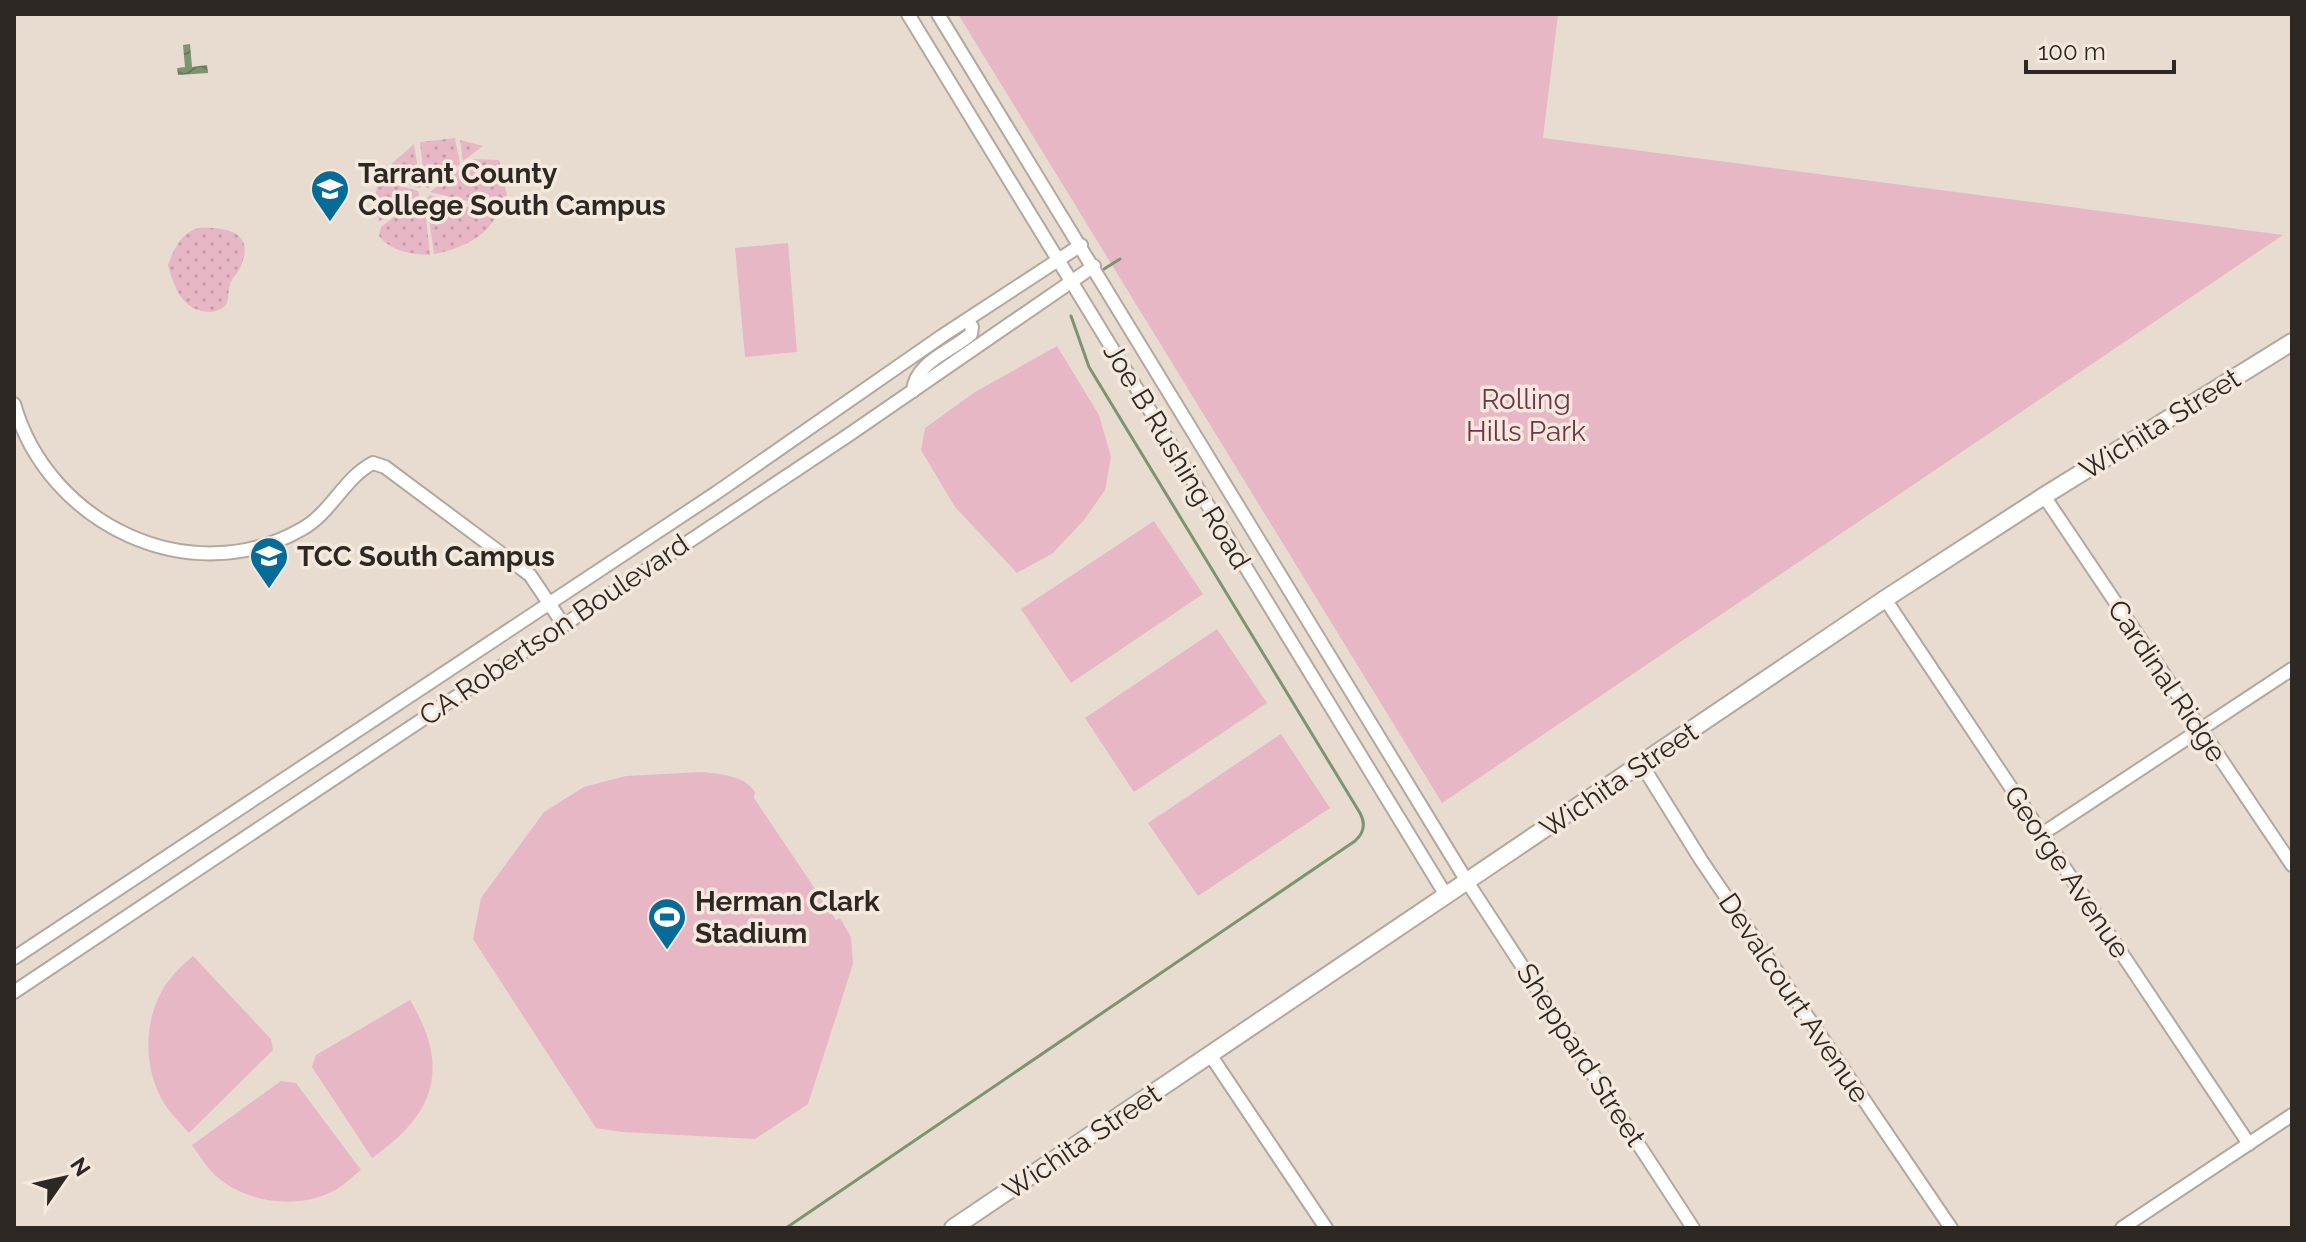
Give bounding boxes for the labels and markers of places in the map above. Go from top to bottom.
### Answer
place label: Tarrant County College South Campus [358,157,666,222]
school or university icon: Tarrant County College South Campus [309,168,351,223]
school or university icon: TCC South Campus [248,535,290,590]
place label: TCC South Campus [297,540,555,573]
place label: Herman Clark Stadium [695,885,880,950]
sports icon: Herman Clark Stadium [646,896,688,951]

